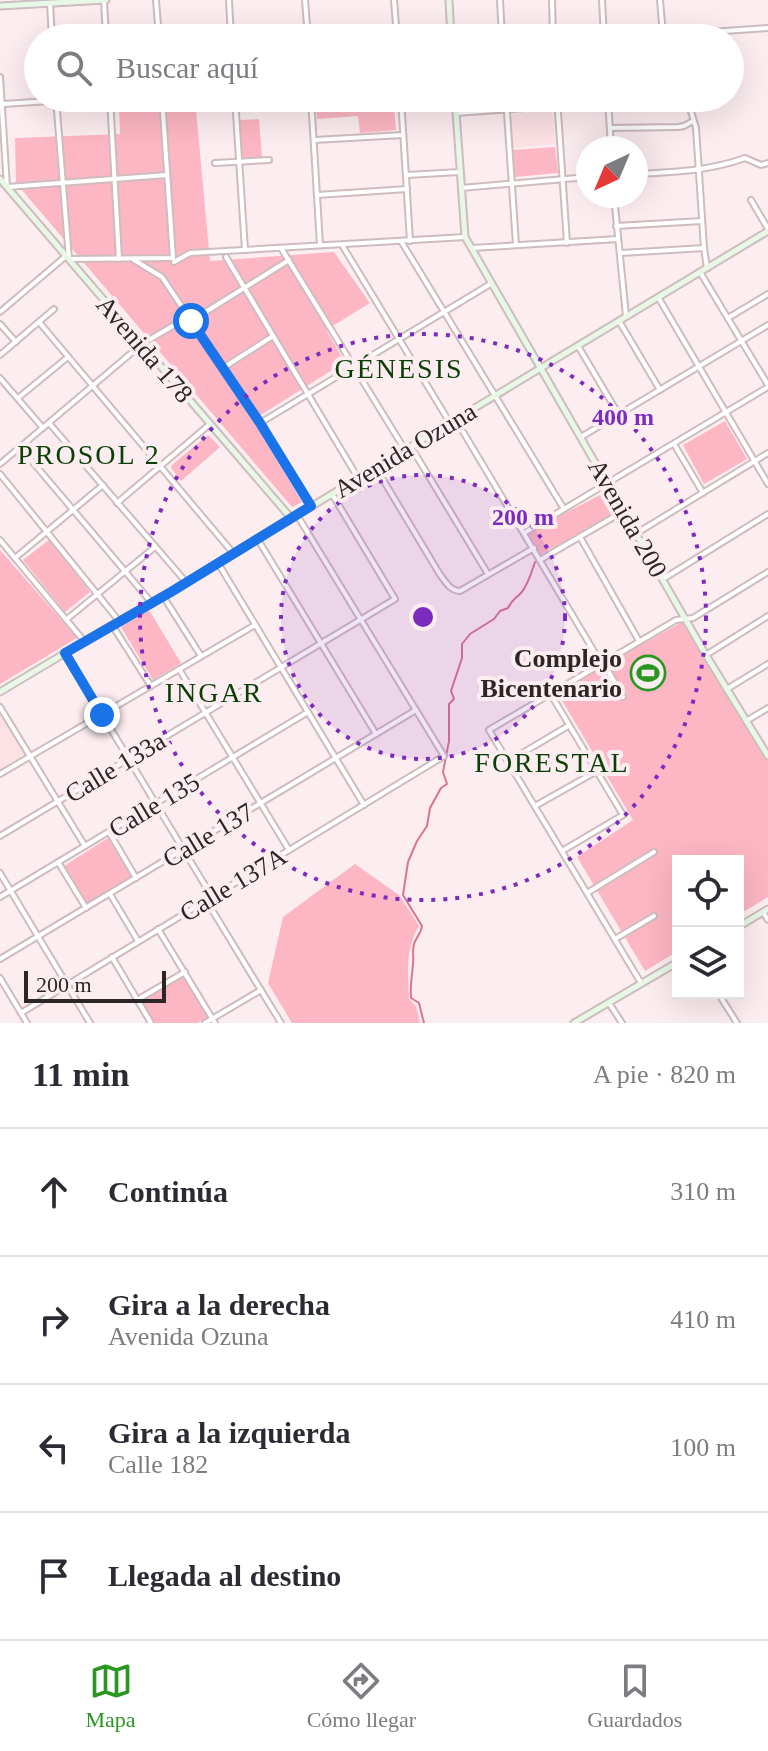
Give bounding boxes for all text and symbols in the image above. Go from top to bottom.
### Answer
search box [24,24,744,112]
icon: search [52,46,96,90]
text: Buscar aquí [116,51,258,84]
north arrow [576,136,648,208]
street label: Avenida 178 [90,290,199,409]
route start [173,303,209,339]
district label: GÉNESIS [334,353,464,384]
street label: Avenida Ozuna [329,396,482,504]
text: 400 m [592,404,654,430]
district label: PROSOL 2 [17,439,161,470]
street label: Avenida 200 [582,454,673,583]
text: 200 m [492,504,554,530]
centre of rings [409,603,437,631]
place label: Complejo Bicentenario [480,644,622,703]
sports icon: Complejo Bicentenario [629,654,667,692]
district label: INGAR [165,677,263,708]
route end [84,697,120,733]
street label: Calle 133a [60,726,171,809]
district label: FORESTAL [474,747,630,778]
street label: Calle 135 [104,767,205,844]
street label: Calle 137 [158,797,259,874]
street label: Calle 137A [175,841,292,928]
map controls [672,855,744,999]
button: locate [672,855,744,927]
button: layers [672,927,744,999]
scale bar [24,967,166,1003]
text: 200 m [36,972,92,997]
text: 11 min [32,1056,129,1093]
text: A pie · 820 m [593,1060,736,1089]
icon: ahead [32,1170,76,1214]
text: Continúa [108,1175,228,1208]
text: 310 m [670,1177,736,1206]
text: Gira a la derecha [108,1288,330,1321]
icon: right [32,1298,76,1342]
text: 410 m [670,1305,736,1334]
text: Avenida Ozuna [108,1322,269,1351]
text: Gira a la izquierda [108,1416,351,1449]
icon: left [32,1426,76,1470]
text: 100 m [670,1433,736,1462]
text: Calle 182 [108,1450,208,1479]
icon: arrive [32,1554,76,1598]
text: Llegada al destino [108,1559,341,1592]
tab: Mapa [86,1659,136,1733]
tab: Cómo llegar [307,1659,416,1733]
tab: Guardados [587,1659,682,1733]

